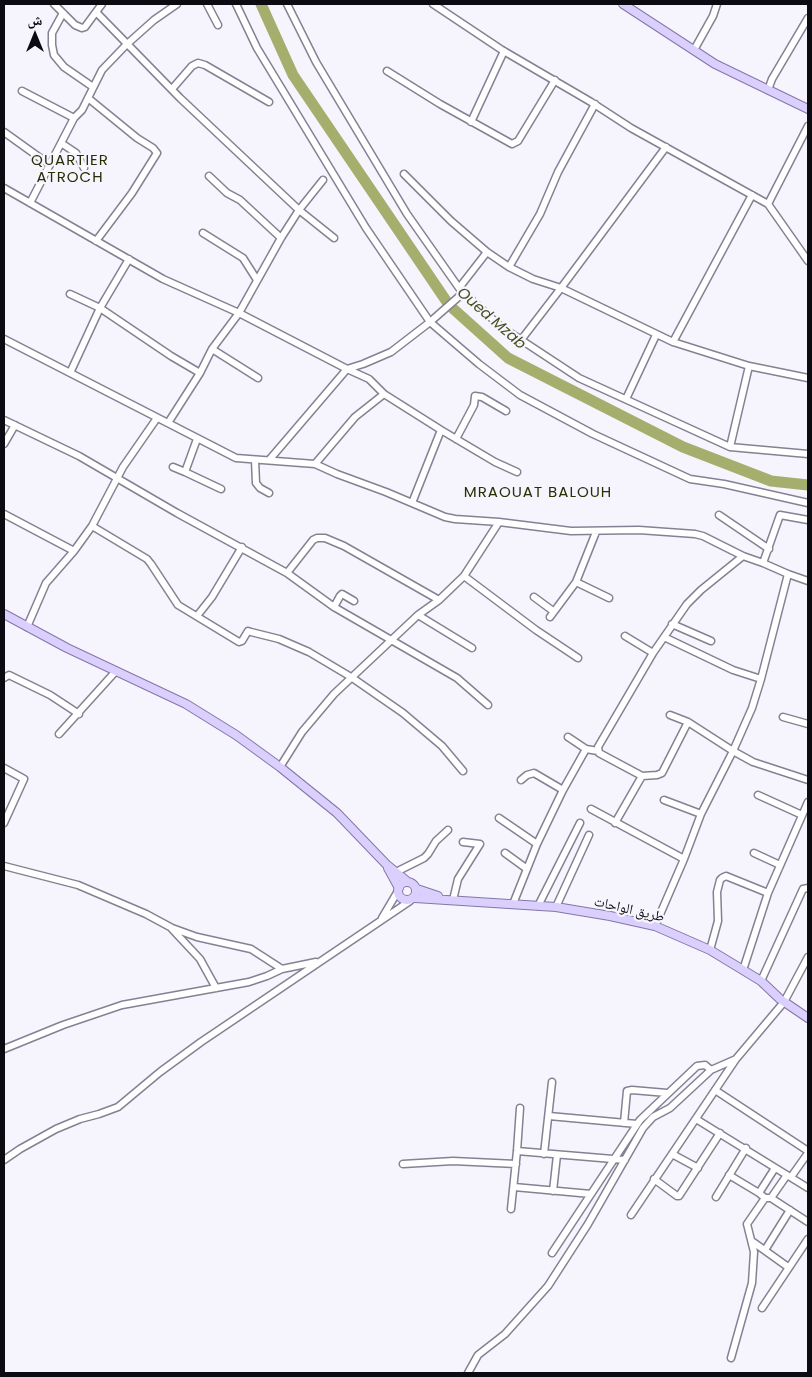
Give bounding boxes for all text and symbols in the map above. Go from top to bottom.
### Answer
north arrow [10,10,60,60]
text: ش [28,10,42,30]
district label: QUARTIER ATROCH [30,152,110,187]
water label: Oued Mzab [453,284,529,354]
district label: MRAOUAT BALOUH [462,484,614,502]
street label: طريق الواحات [592,894,666,926]

